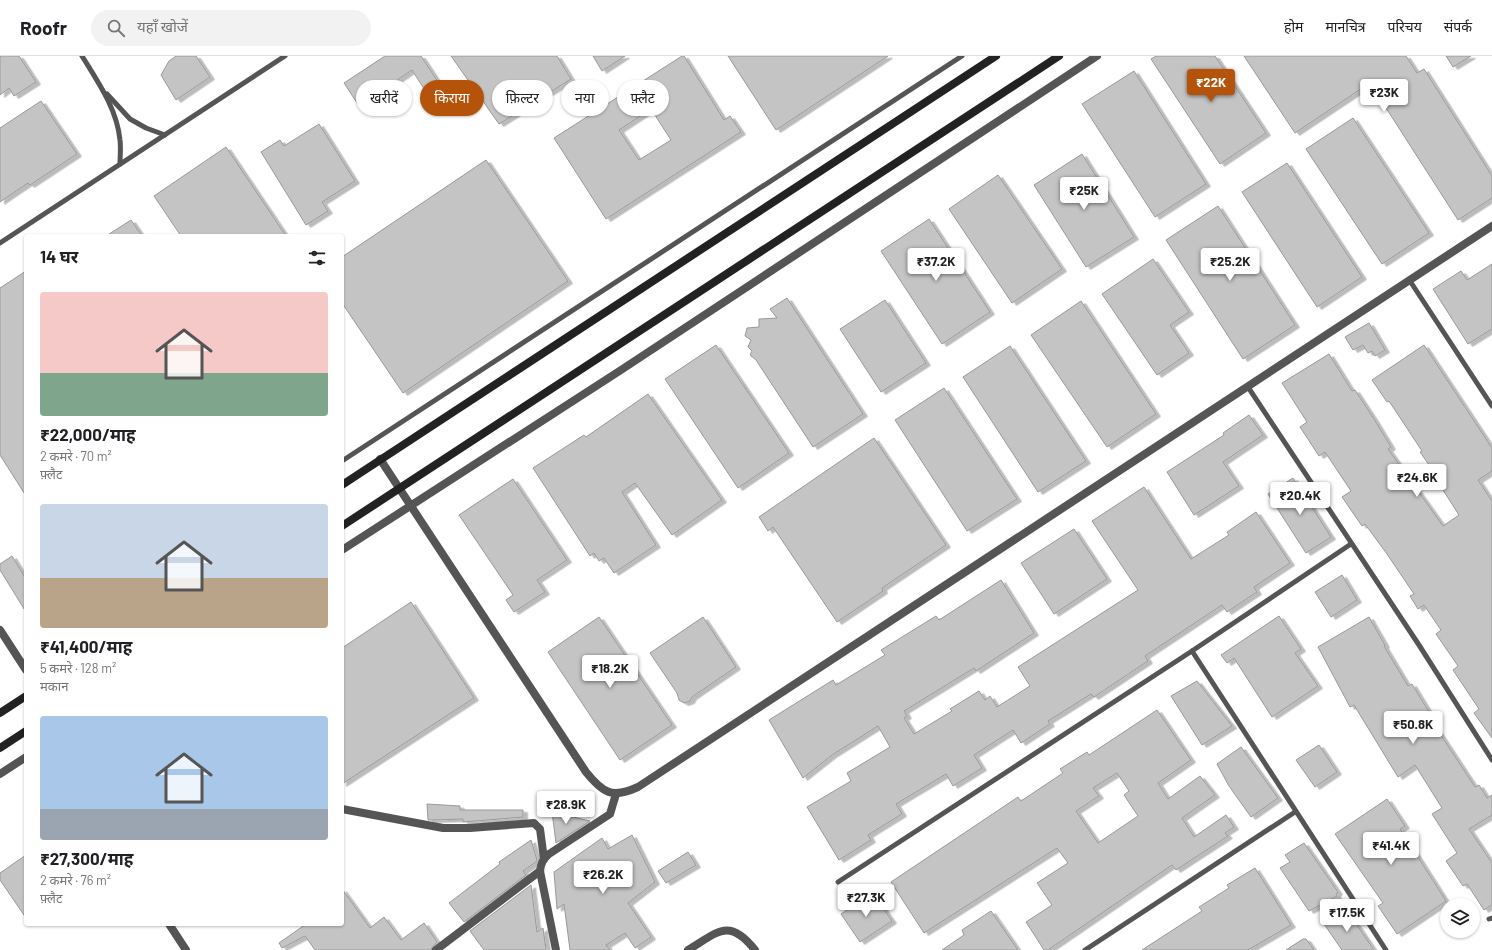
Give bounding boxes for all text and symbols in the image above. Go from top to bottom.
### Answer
search box [91,10,371,46]
text: Roofr [20,16,67,39]
icon: search [105,17,127,39]
text: यहाँ खोजें [137,17,188,35]
text: होम [1284,18,1303,35]
text: मानचित्र [1325,18,1366,35]
text: परिचय [1388,18,1422,35]
text: संपर्क [1444,18,1472,35]
pin: ₹22K [1187,69,1235,103]
text: ₹22K [1196,74,1226,90]
pin: ₹23K [1360,79,1408,113]
chip: खरीदें [356,80,412,116]
chip: किराया [420,80,484,116]
chip: फ़िल्टर [492,80,553,116]
chip: नया [561,80,609,116]
chip: फ़्लैट [617,80,669,116]
text: ₹23K [1369,84,1399,100]
pin: ₹25K [1060,177,1108,211]
text: ₹25K [1069,182,1099,198]
text: 14 घर [40,246,78,266]
icon: filters [306,247,328,269]
pin: ₹37.2K [903,248,969,282]
pin: ₹25.2K [1197,248,1263,282]
text: ₹37.2K [917,253,955,269]
text: ₹25.2K [1210,253,1250,269]
icon: home [148,318,220,390]
text: ₹22,000/माह [40,424,136,444]
text: 2 कमरे · 70 m² [40,448,112,464]
pin: ₹24.6K [1384,464,1450,498]
text: फ़्लैट [40,466,63,482]
text: ₹24.6K [1396,469,1438,485]
pin: ₹20.4K [1267,482,1333,516]
text: ₹20.4K [1279,487,1321,503]
icon: home [148,530,220,602]
text: ₹41,400/माह [40,636,132,656]
pin: ₹18.2K [577,655,643,689]
text: 5 कमरे · 128 m² [40,660,116,676]
text: ₹18.2K [591,660,629,676]
text: मकान [40,678,68,694]
pin: ₹50.8K [1380,711,1446,745]
text: ₹50.8K [1393,716,1433,732]
icon: home [148,742,220,814]
pin: ₹28.9K [533,791,599,825]
text: ₹28.9K [546,796,586,812]
pin: ₹41.4K [1358,832,1424,866]
text: ₹41.4K [1372,837,1410,853]
text: ₹27,300/माह [40,848,133,868]
pin: ₹26.2K [570,861,636,895]
text: ₹26.2K [583,866,623,882]
text: 2 कमरे · 76 m² [40,872,111,888]
pin: ₹27.3K [833,884,899,918]
text: ₹27.3K [847,889,885,905]
text: फ़्लैट [40,890,63,906]
map controls [1440,898,1480,938]
button: layers [1440,898,1480,938]
pin: ₹17.5K [1314,899,1380,933]
text: ₹17.5K [1329,904,1365,920]

